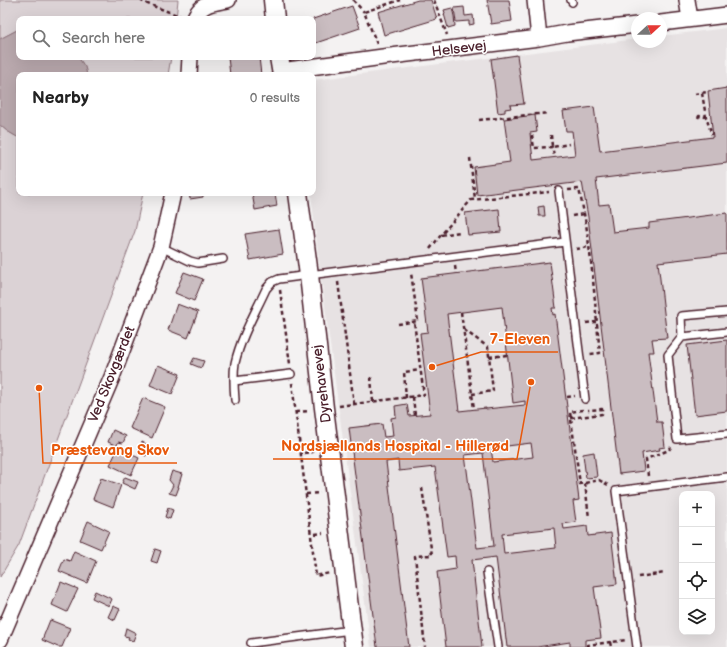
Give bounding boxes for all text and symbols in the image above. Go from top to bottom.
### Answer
north arrow [631,12,667,48]
search box [16,16,316,60]
icon: search [30,27,52,49]
text: Search here [62,29,145,48]
street label: Helsevej [431,37,487,60]
text: Nearby [32,88,89,108]
text: 0 results [250,90,300,106]
street label: Ved Skovgærdet [84,323,139,425]
callout: 7-Eleven [481,325,558,352]
text: 7-Eleven [490,330,550,349]
street label: Dyrehavevej [308,344,335,424]
callout: Nordsjællands Hospital - Hillerød [273,432,517,459]
callout: Præstevang Skov [43,436,177,463]
text: Nordsjællands Hospital - Hillerød [281,437,509,456]
text: Præstevang Skov [51,441,170,460]
map controls [679,491,715,635]
button: + [679,491,715,527]
button: − [679,527,715,563]
button: locate [679,563,715,599]
button: layers [679,599,715,635]

